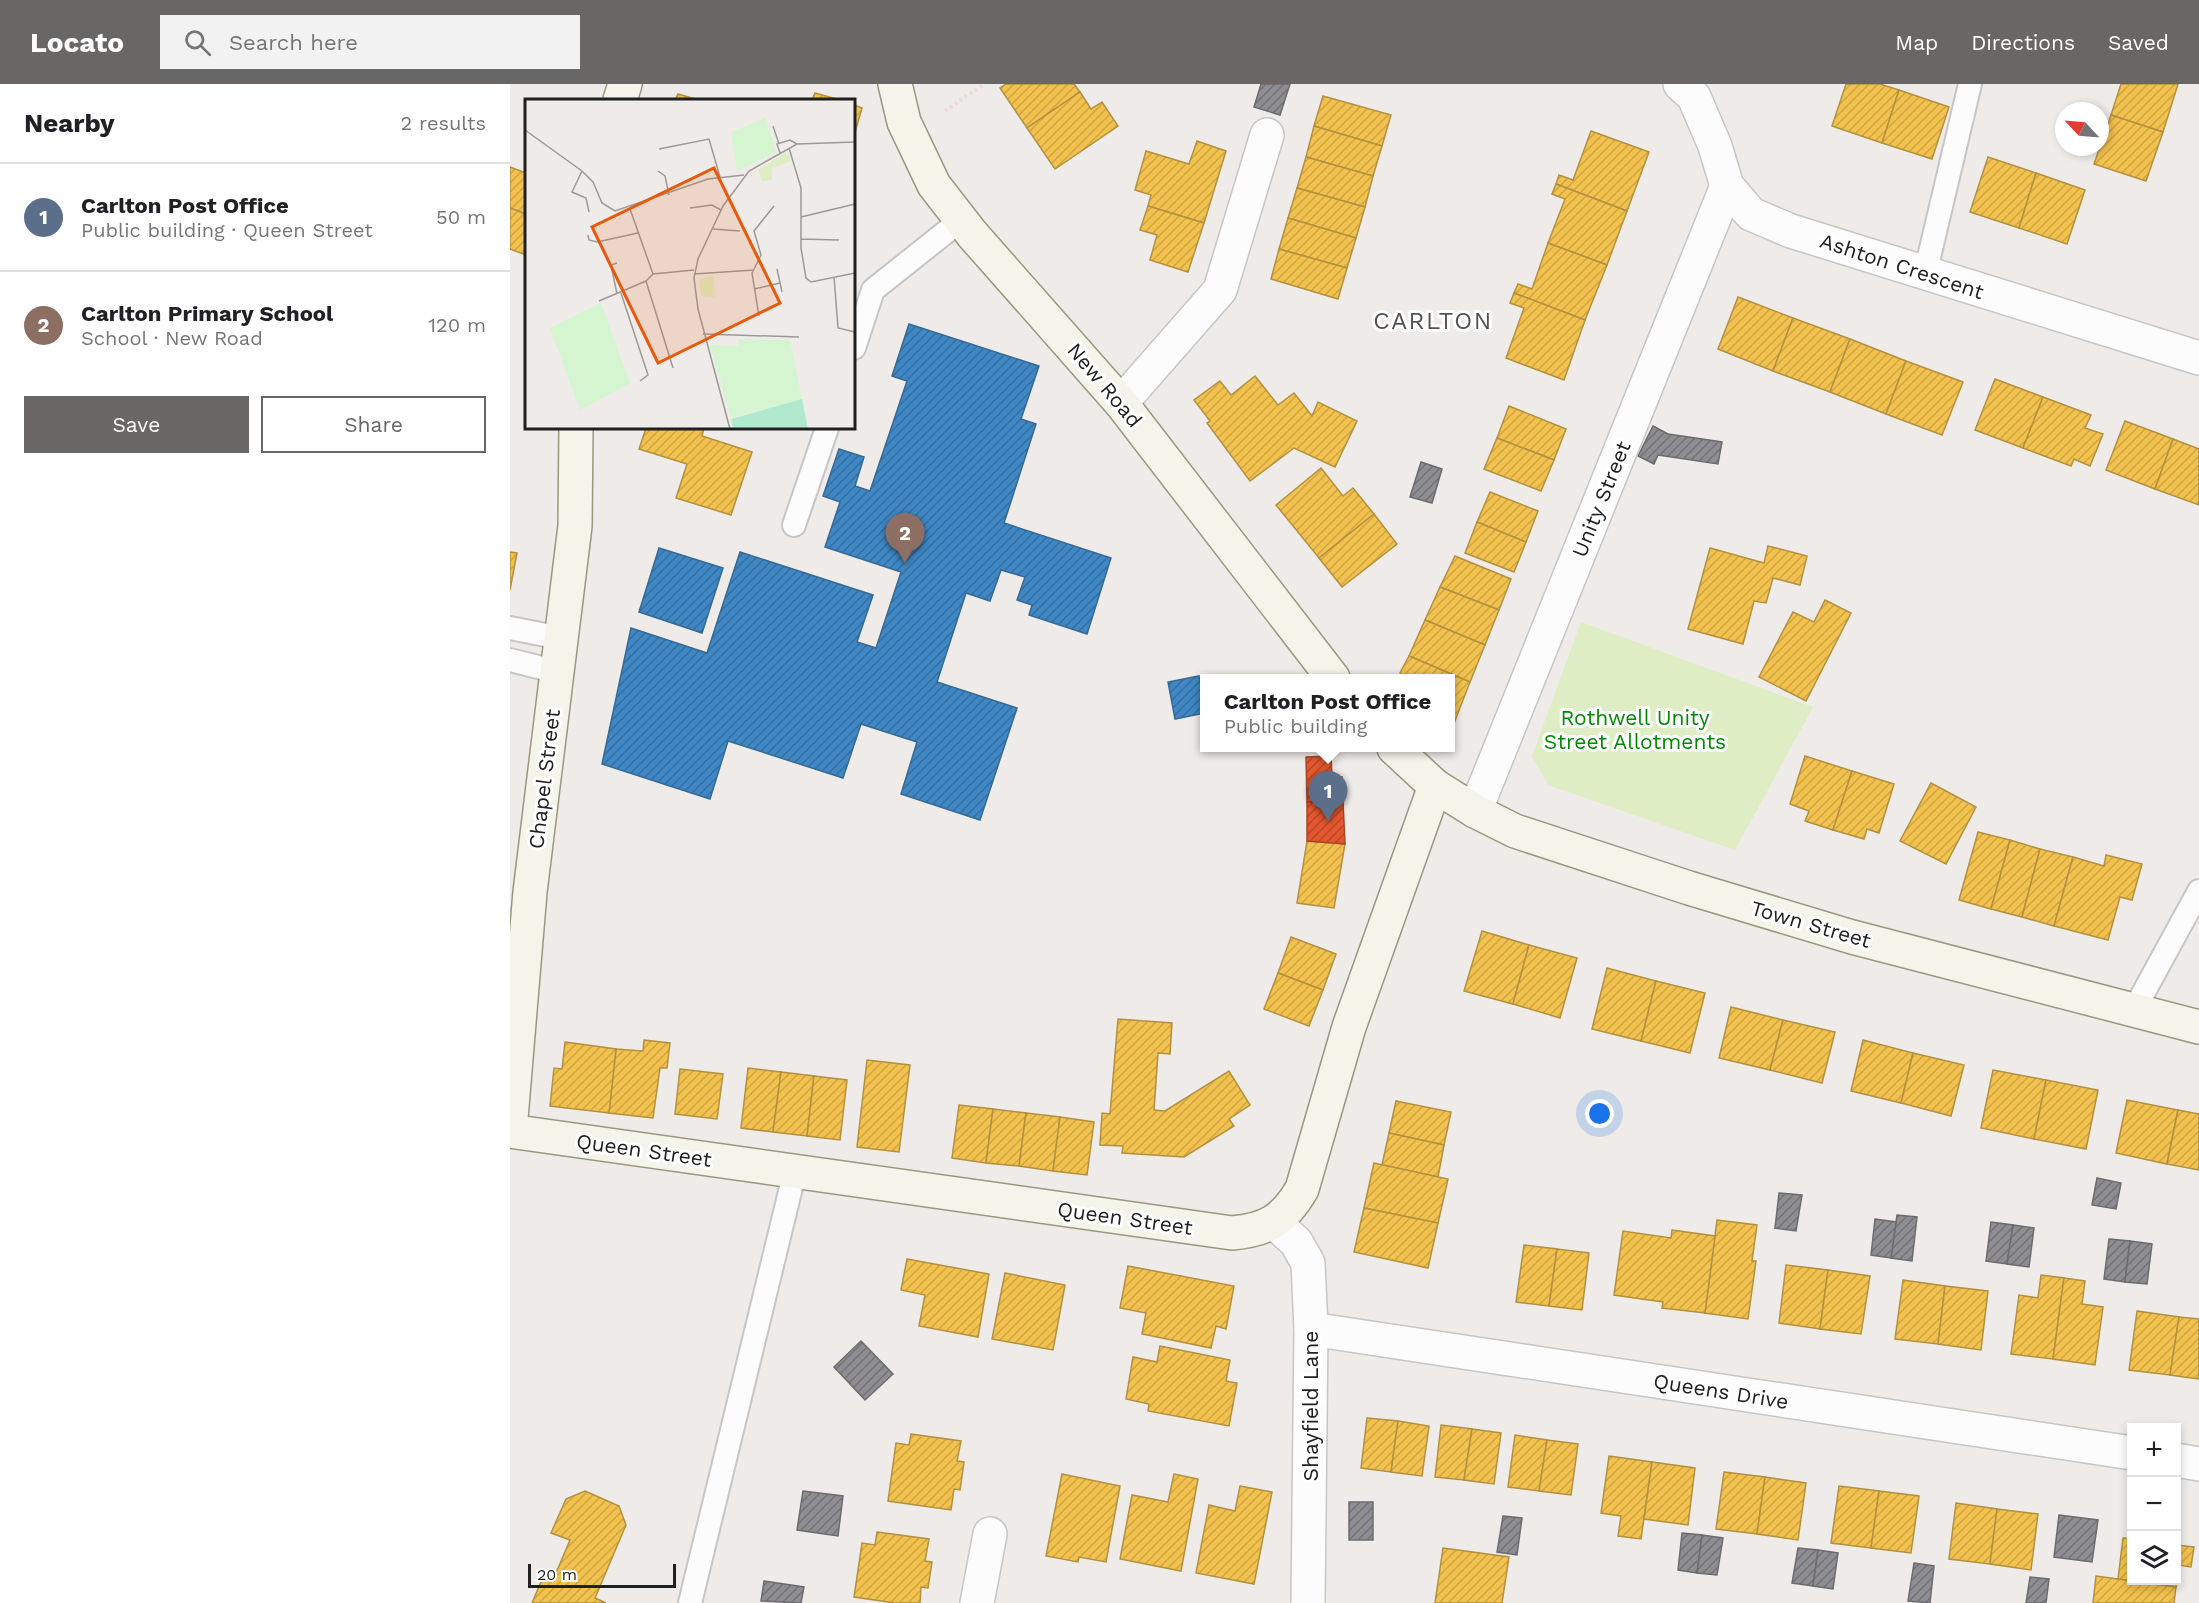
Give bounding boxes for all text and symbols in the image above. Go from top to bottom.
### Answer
search box [160,15,580,69]
text: Locato [30,26,124,59]
icon: search [181,26,214,59]
text: Search here [229,30,358,55]
text: Map [1895,30,1938,55]
text: Directions [1971,30,2075,55]
text: Saved [2108,30,2169,55]
inset map [525,99,855,429]
north arrow [2055,102,2109,156]
text: Nearby [24,108,115,138]
text: 2 results [401,111,486,135]
text: Carlton Post Office [81,193,289,218]
text: 1 [39,205,48,229]
text: 50 m [436,205,486,229]
text: Public building · Queen Street [81,218,373,242]
street label: Ashton Crescent [1817,228,1987,304]
text: Carlton Primary School [81,301,333,326]
district label: CARLTON [1373,307,1493,335]
text: 2 [38,313,49,337]
text: 120 m [428,313,486,337]
text: School · New Road [81,326,263,350]
street label: New Road [1062,338,1148,432]
button: Save [24,396,249,453]
button: Share [261,396,486,453]
street label: Unity Street [1566,437,1636,561]
pin: 2 [886,514,924,563]
popup [1200,674,1455,752]
text: Carlton Post Office [1224,689,1431,714]
park label: Rothwell Unity Street Allotments [1544,705,1726,754]
street label: Chapel Street [523,707,565,850]
text: Public building [1224,714,1367,738]
pin: 1 [1308,772,1348,821]
street label: Town Street [1748,895,1874,953]
your location [1585,1099,1614,1128]
street label: Queen Street [575,1128,713,1172]
street label: Queen Street [1056,1196,1194,1240]
street label: Shayfield Lane [1298,1331,1323,1481]
street label: Queens Drive [1652,1368,1790,1414]
map controls [2127,1423,2181,1585]
button: + [2127,1423,2181,1477]
button: − [2127,1477,2181,1531]
button: layers [2127,1531,2181,1585]
scale bar [528,1561,676,1588]
text: 20 m [537,1565,577,1584]

